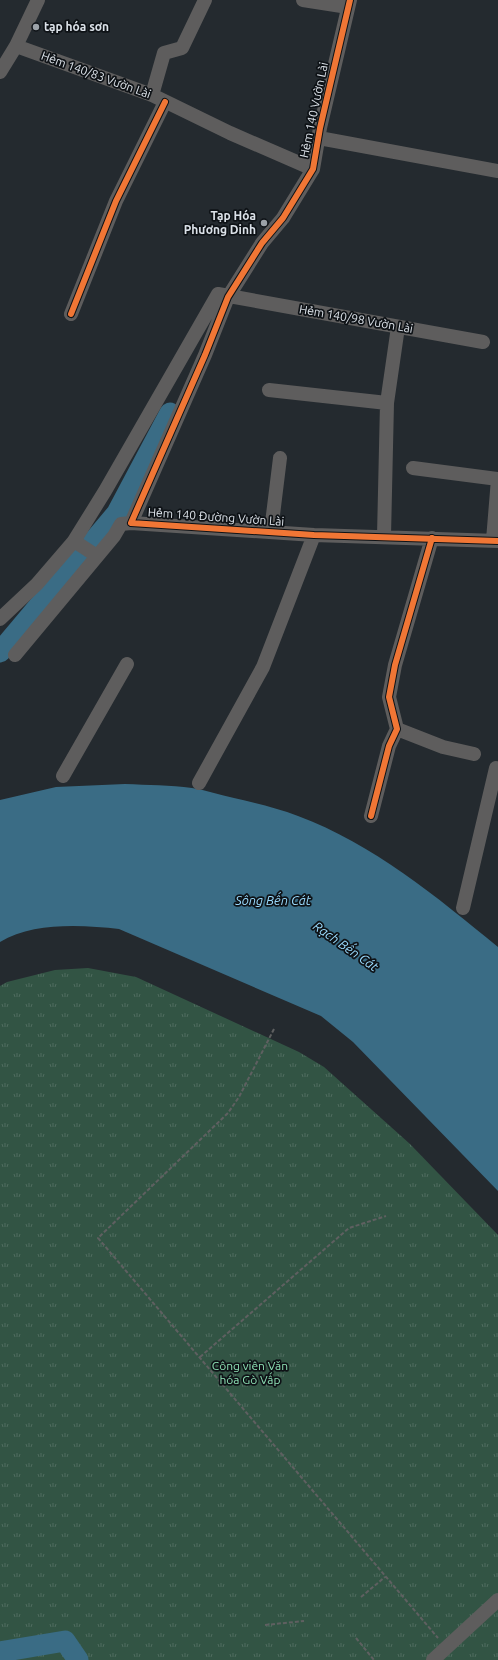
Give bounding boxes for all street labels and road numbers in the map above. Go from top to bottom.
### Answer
street label: Hẻm 140/83 Vườn Lài [40,49,153,100]
street label: Hẻm 140 Vườn Lài [297,61,330,159]
street label: Hẻm 140/98 Vườn Lài [298,302,414,335]
street label: Hẻm 140 Đường Vườn Lài [147,505,285,528]

